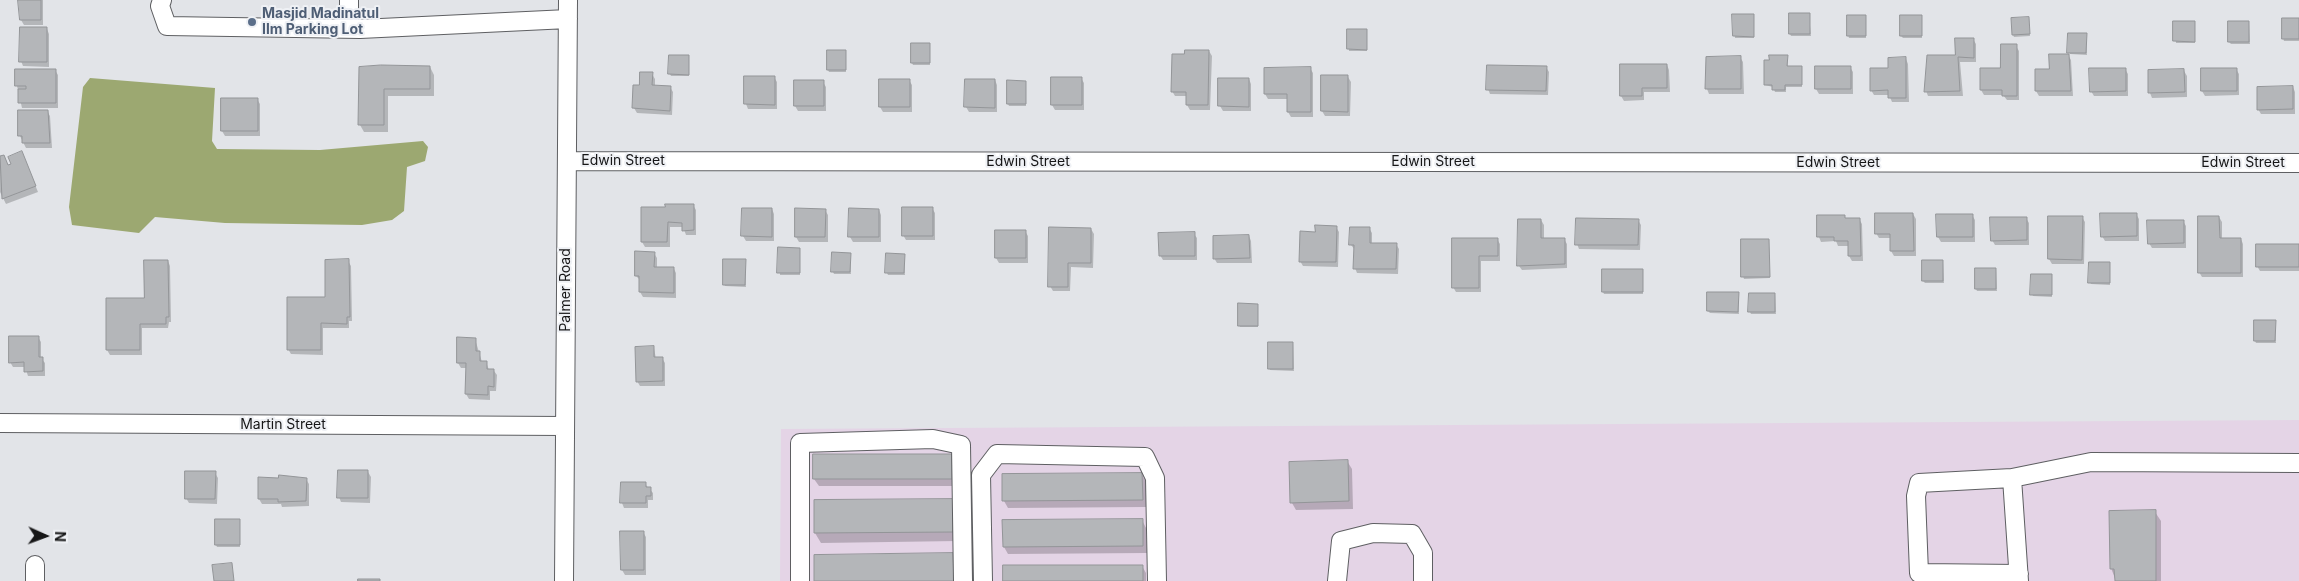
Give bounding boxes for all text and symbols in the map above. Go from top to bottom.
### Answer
place label: Masjid Madinatul Ilm Parking Lot [262,6,379,38]
marker: Masjid Madinatul Ilm Parking Lot [246,16,258,28]
street label: Edwin Street [581,153,665,169]
street label: Edwin Street [986,154,1070,170]
street label: Edwin Street [1391,154,1475,170]
street label: Edwin Street [1796,155,1880,171]
street label: Edwin Street [2201,155,2285,171]
street label: Palmer Road [558,248,574,332]
street label: Martin Street [240,417,326,433]
north arrow [20,511,70,561]
text: N [52,531,69,542]

